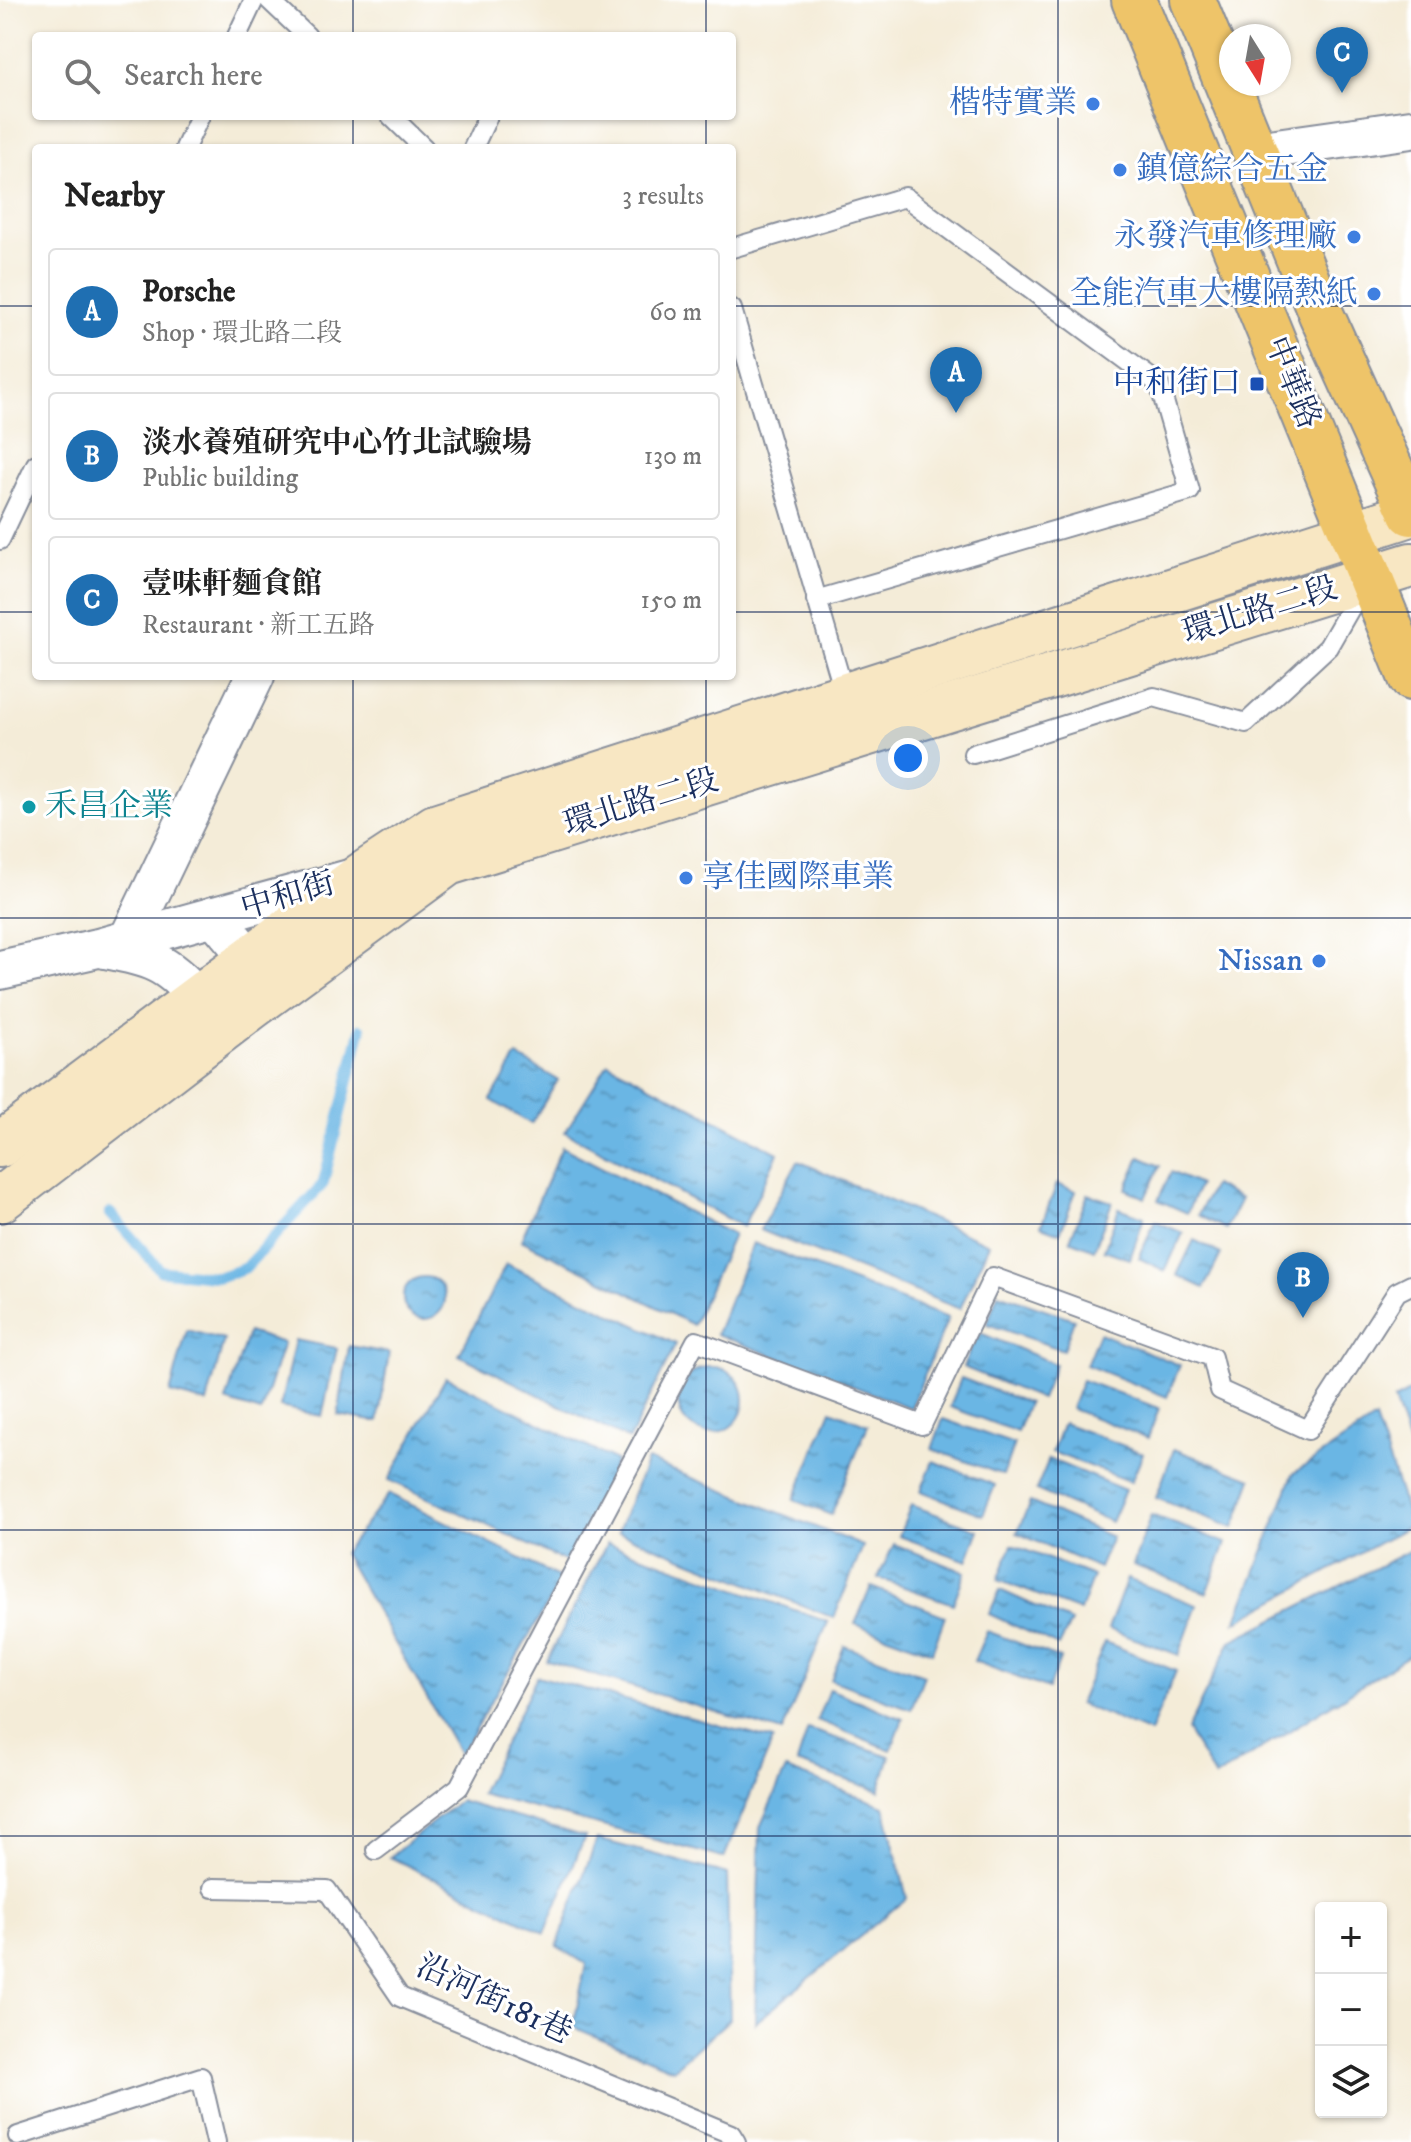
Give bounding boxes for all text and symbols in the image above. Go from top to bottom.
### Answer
north arrow [1219,24,1291,96]
pin: C [1316,27,1368,93]
search box [32,32,736,120]
icon: search [60,54,104,98]
text: Search here [124,58,263,95]
place label: 楷特實業 [949,84,1077,124]
marker: 楷特實業 [1084,95,1102,113]
place label: 鎮億綜合五金 [1136,150,1328,190]
marker: 鎮億綜合五金 [1111,161,1129,179]
text: Nearby [64,175,165,217]
text: 3 results [622,180,704,213]
place label: 永發汽車修理廠 [1114,217,1338,257]
marker: 永發汽車修理廠 [1345,228,1363,246]
text: Porsche [142,274,236,311]
place label: 全能汽車大樓隔熱紙 [1070,274,1358,314]
marker: 全能汽車大樓隔熱紙 [1365,285,1383,303]
text: A [84,296,100,329]
text: 60 m [649,296,702,329]
text: Shop · 環北路二段 [142,317,342,350]
street label: 中華路 [1255,331,1329,435]
pin: A [930,347,982,413]
place label: 中和街口 [1113,364,1241,404]
marker: 中和街口 [1248,375,1266,393]
text: 淡水養殖研究中心竹北試驗場 [142,425,532,462]
text: B [84,440,100,473]
text: 130 m [644,440,702,473]
text: Public building [142,462,298,495]
text: 壹味軒麵食館 [142,566,322,603]
street label: 環北路二段 [1178,568,1342,654]
text: C [83,584,101,617]
text: 150 m [641,584,702,617]
text: Restaurant · 新工五路 [142,609,374,642]
your location [888,738,928,778]
street label: 環北路二段 [559,760,723,846]
place label: 禾昌企業 [45,787,173,827]
marker: 禾昌企業 [20,798,38,816]
place label: 享佳國際車業 [702,858,894,898]
street label: 中和街 [236,864,340,928]
marker: 享佳國際車業 [677,869,695,887]
place label: Nissan [1218,941,1303,981]
marker: Nissan [1310,952,1328,970]
pin: B [1277,1252,1329,1318]
map controls [1315,1902,1387,2118]
button: + [1315,1902,1387,1974]
street label: 沿河街181巷 [410,1946,578,2054]
button: − [1315,1974,1387,2046]
button: layers [1315,2046,1387,2118]

